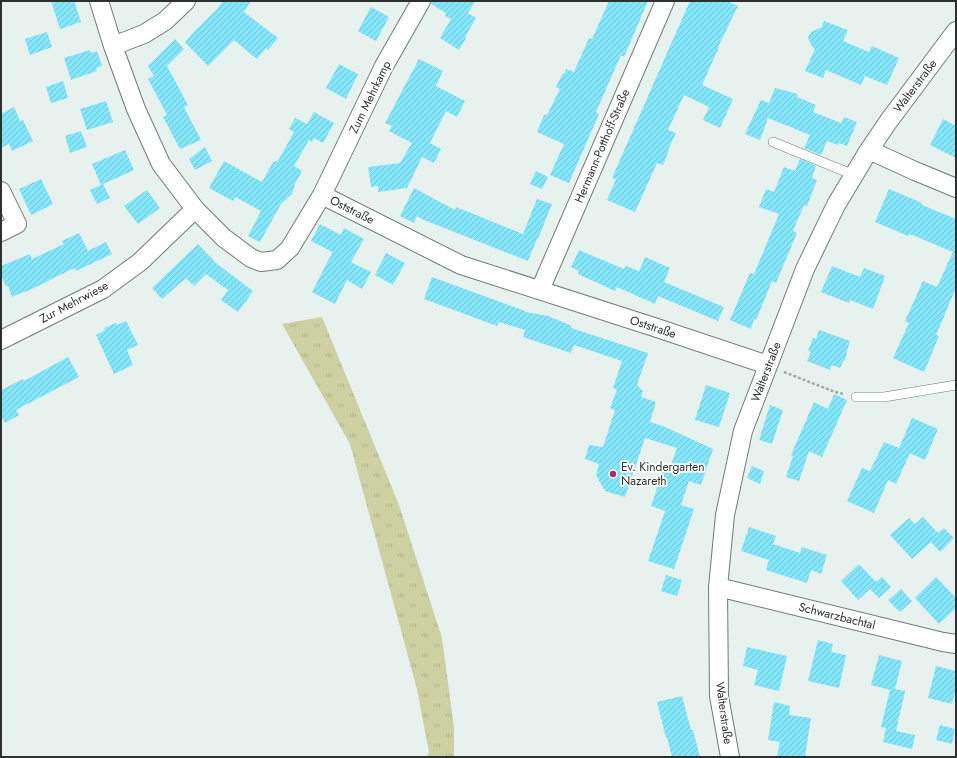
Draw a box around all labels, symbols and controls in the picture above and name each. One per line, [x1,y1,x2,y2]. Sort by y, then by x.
street label: Walterstraße [889,55,941,117]
street label: Zum Mehrkamp [345,57,395,136]
street label: Hermann-Potthoff-Straße [570,86,634,206]
street label: Oststraße [327,191,377,229]
street label: Zur Mehrwiese [37,276,111,328]
street label: Oststraße [628,311,678,343]
street label: Walterstraße [746,339,786,405]
place label: Ev. Kindergarten Nazareth [621,458,705,490]
marker: Ev. Kindergarten Nazareth [608,469,618,479]
street label: Schwarzbachtal [797,598,877,634]
street label: Walterstraße [711,681,737,745]

